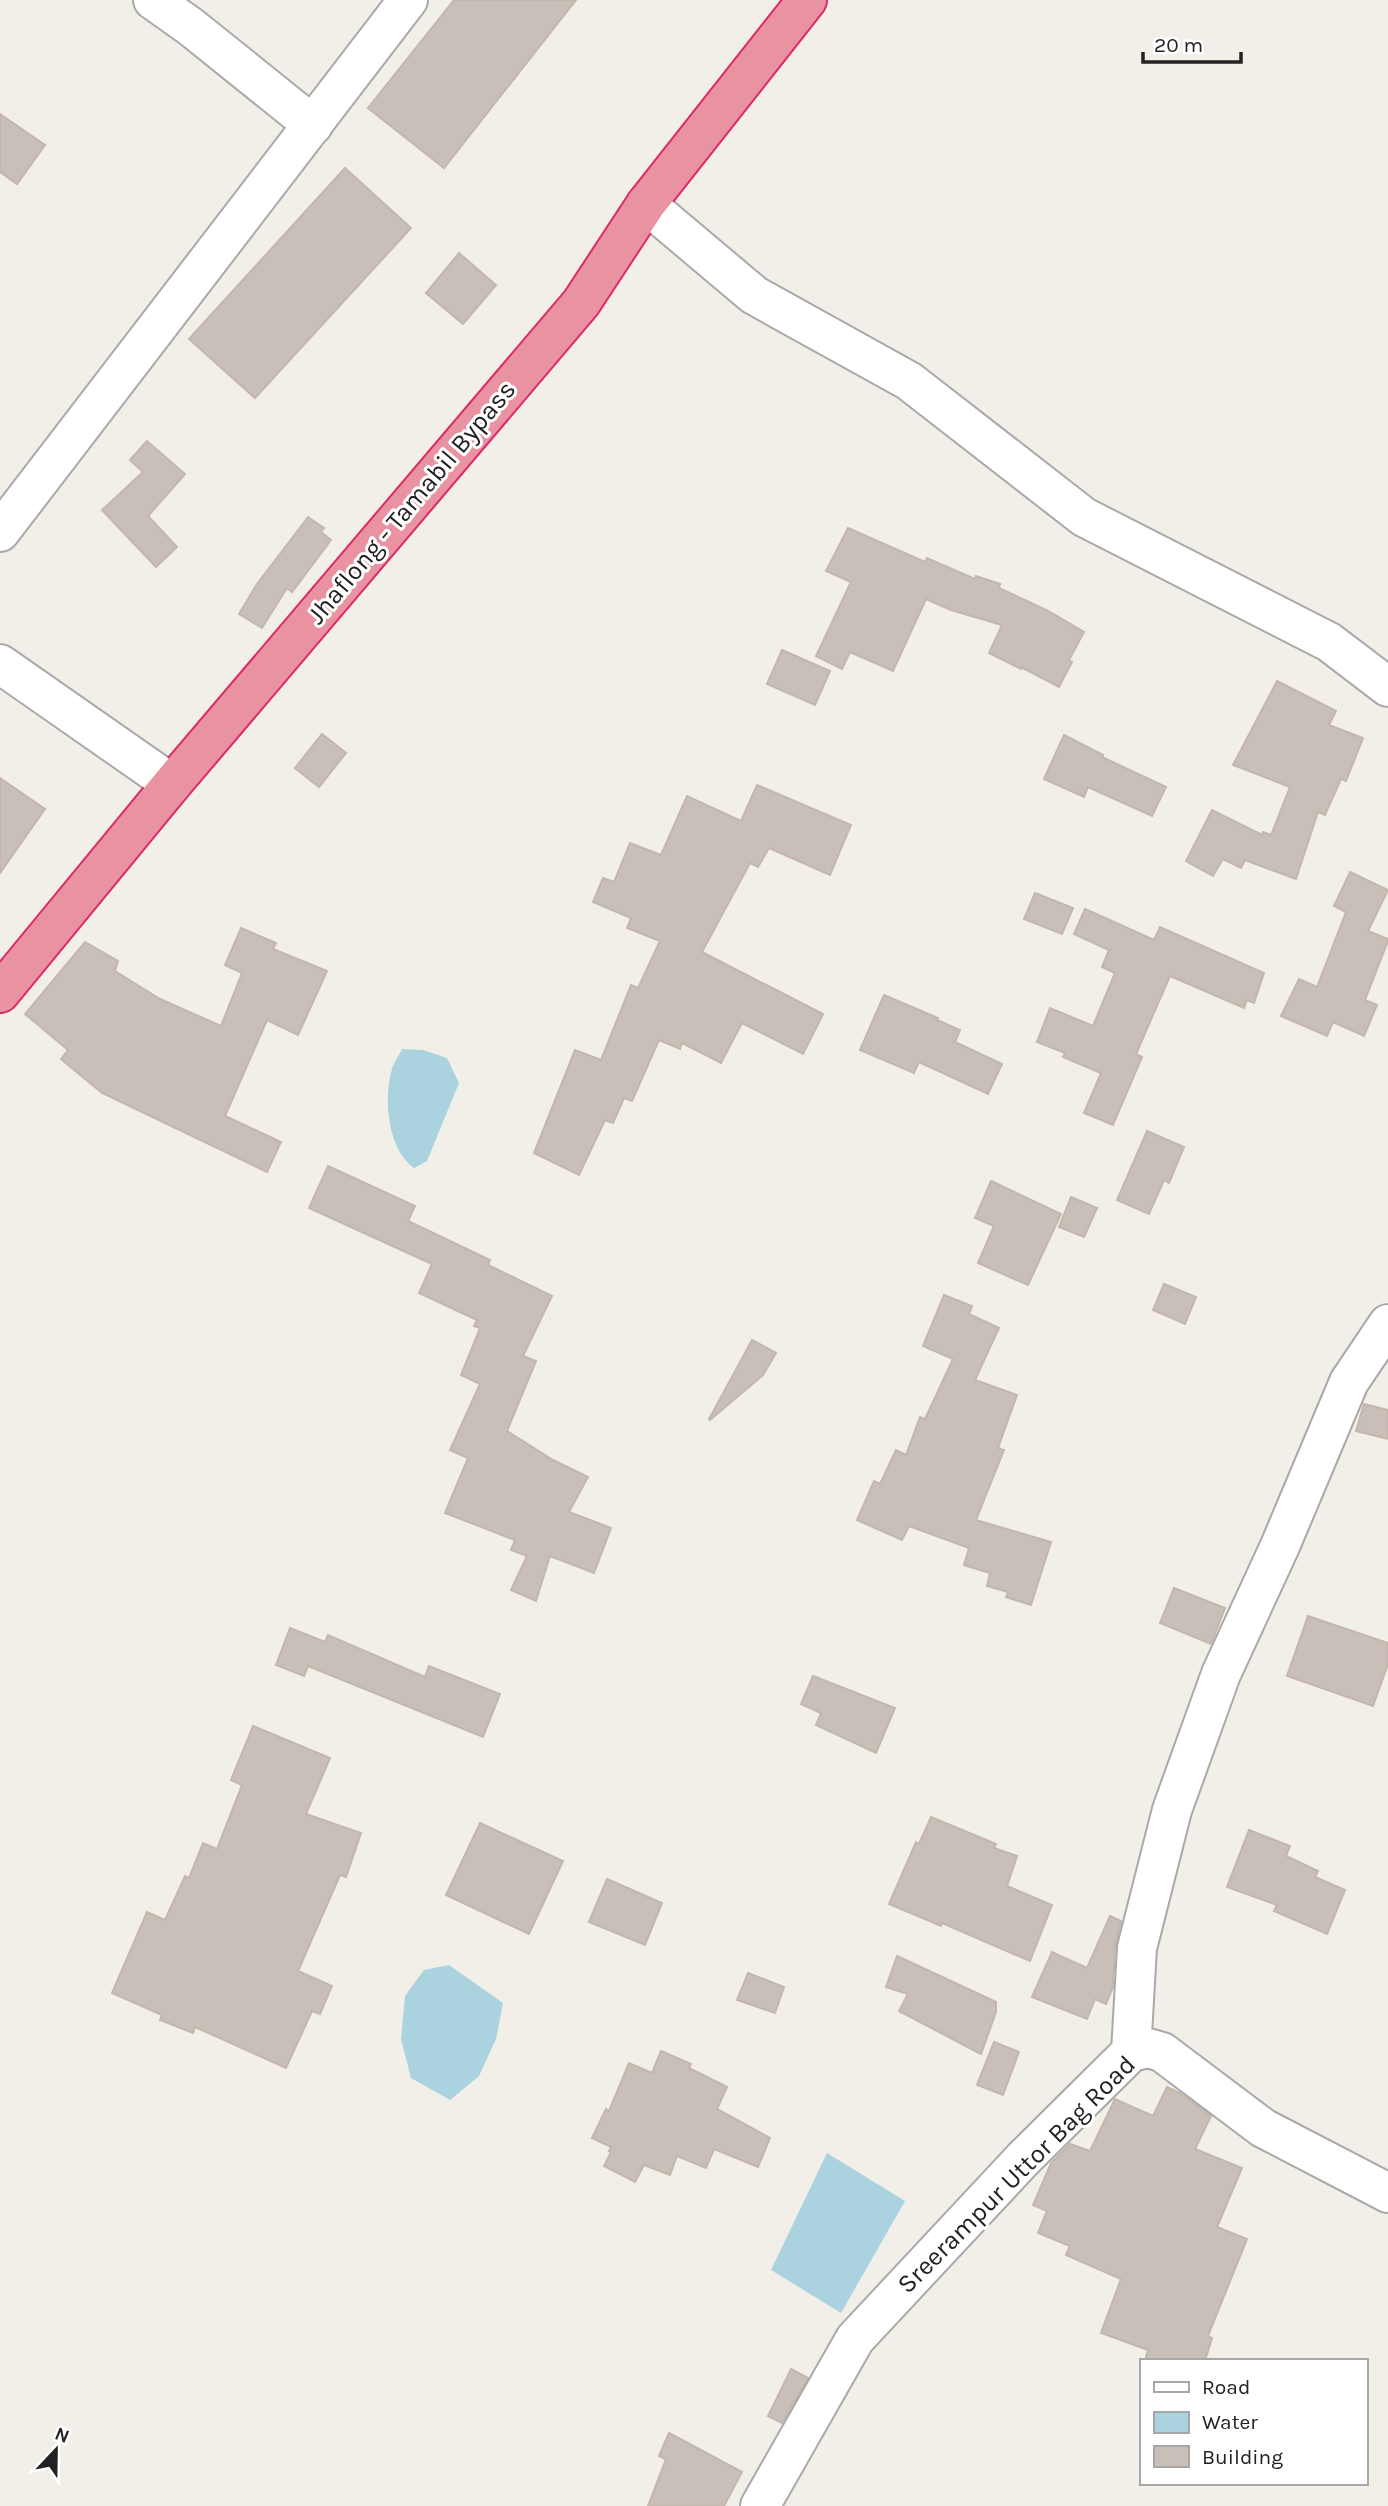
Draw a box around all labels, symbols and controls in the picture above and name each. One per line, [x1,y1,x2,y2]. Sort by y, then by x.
scale bar [1143,21,1241,65]
text: 20 m [1154,33,1203,57]
street label: Jhaflong - Tamabil Bypass [300,374,522,630]
street label: Sreerampur Uttor Bag Road [891,2049,1142,2300]
legend [1140,2359,1367,2485]
text: Road [1202,2375,1250,2399]
text: Water [1202,2410,1258,2434]
north arrow [21,2415,91,2485]
text: N [52,2422,72,2448]
text: Building [1202,2445,1283,2469]

